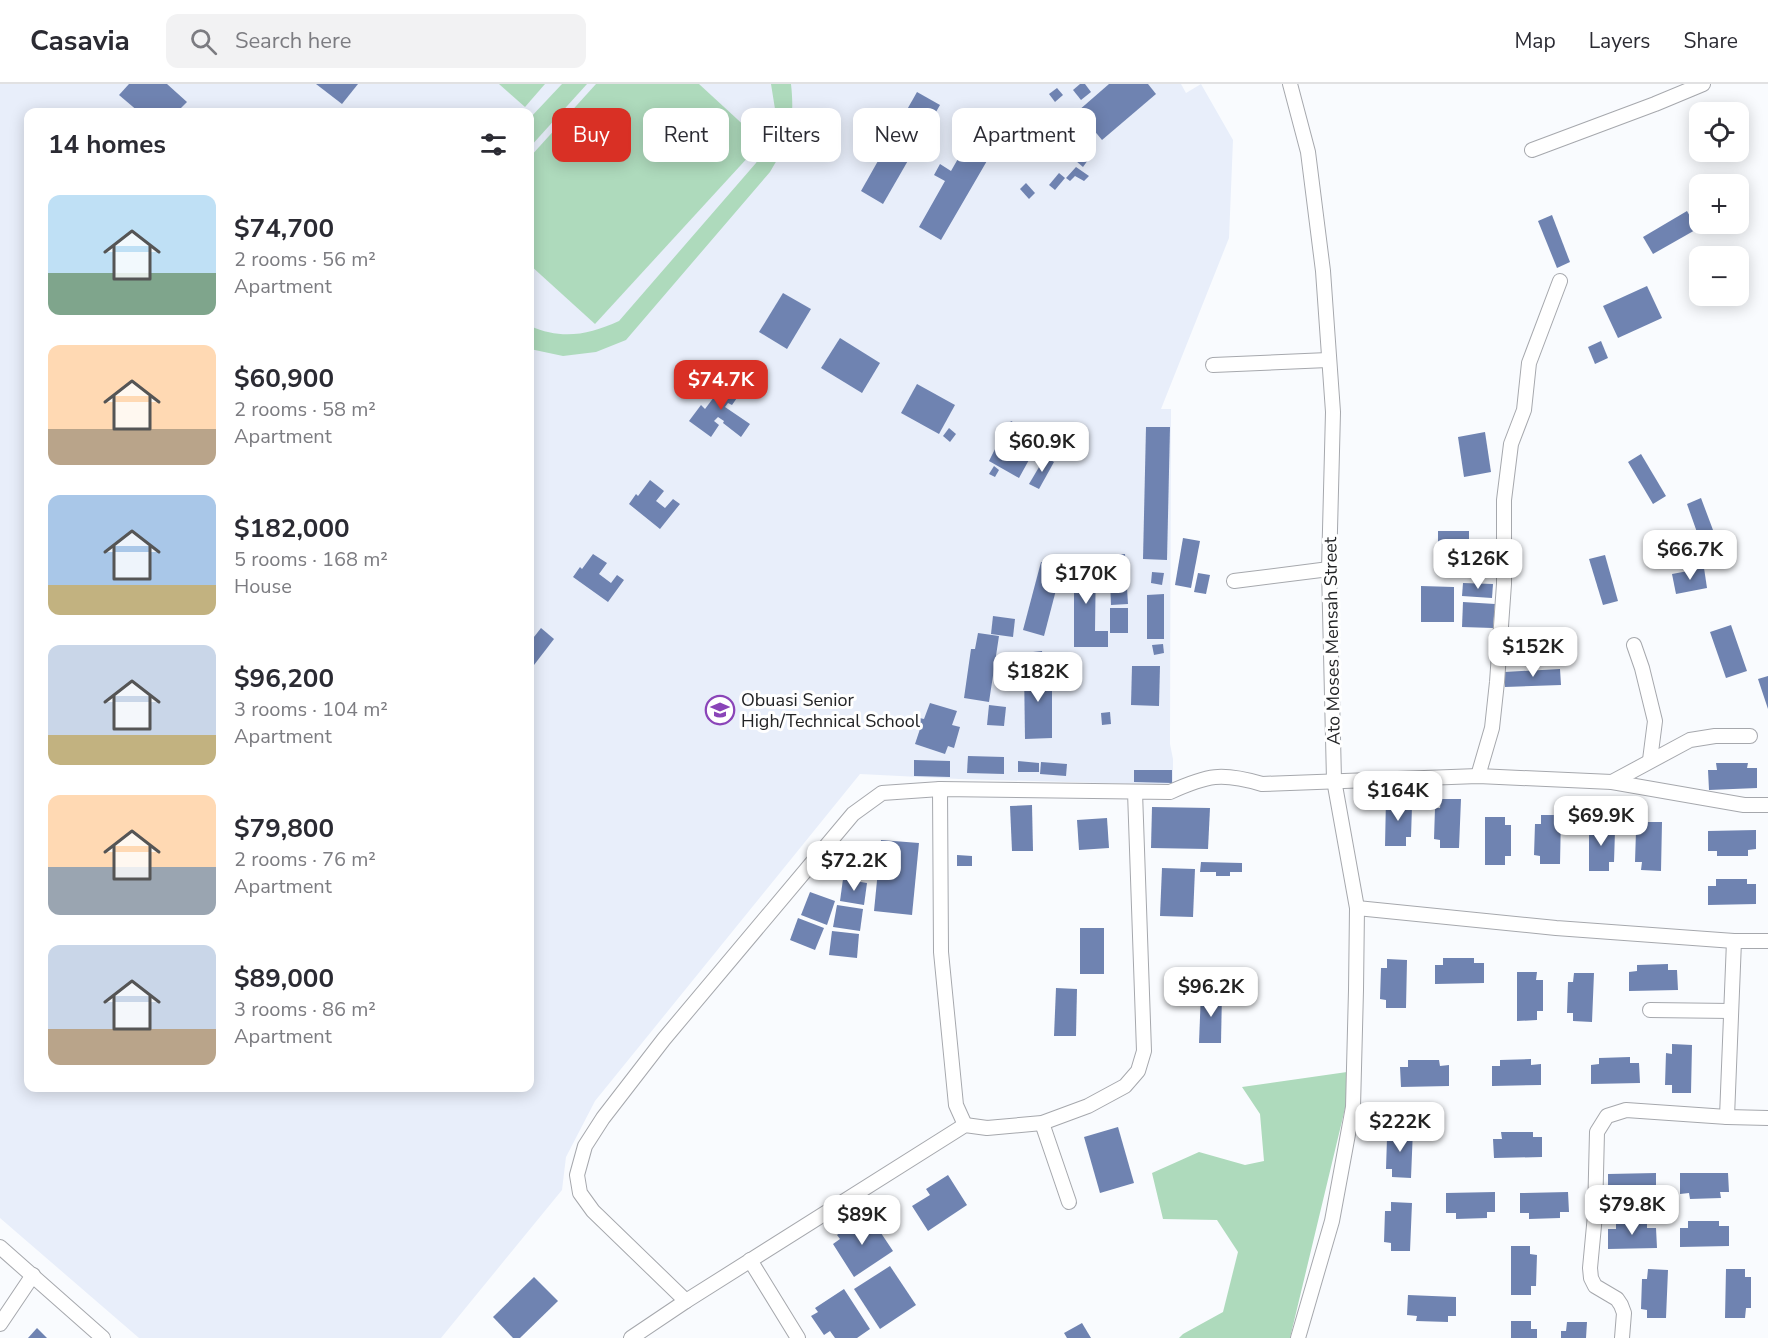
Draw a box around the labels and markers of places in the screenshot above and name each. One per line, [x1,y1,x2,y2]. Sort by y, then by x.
pin: $74.7K [672,360,770,411]
pin: $60.9K [993,422,1091,473]
pin: $66.7K [1641,530,1739,581]
pin: $126K [1436,539,1520,590]
pin: $170K [1044,554,1128,605]
pin: $152K [1491,627,1575,678]
pin: $182K [996,652,1080,703]
place label: Obuasi Senior High/Technical School [741,688,921,733]
school or university icon: Obuasi Senior High/Technical School [704,694,736,726]
pin: $164K [1356,771,1440,822]
pin: $69.9K [1552,796,1650,847]
pin: $72.2K [805,841,903,892]
pin: $96.2K [1162,967,1260,1018]
pin: $222K [1358,1102,1442,1153]
pin: $79.8K [1583,1185,1681,1236]
pin: $89K [826,1195,898,1246]

